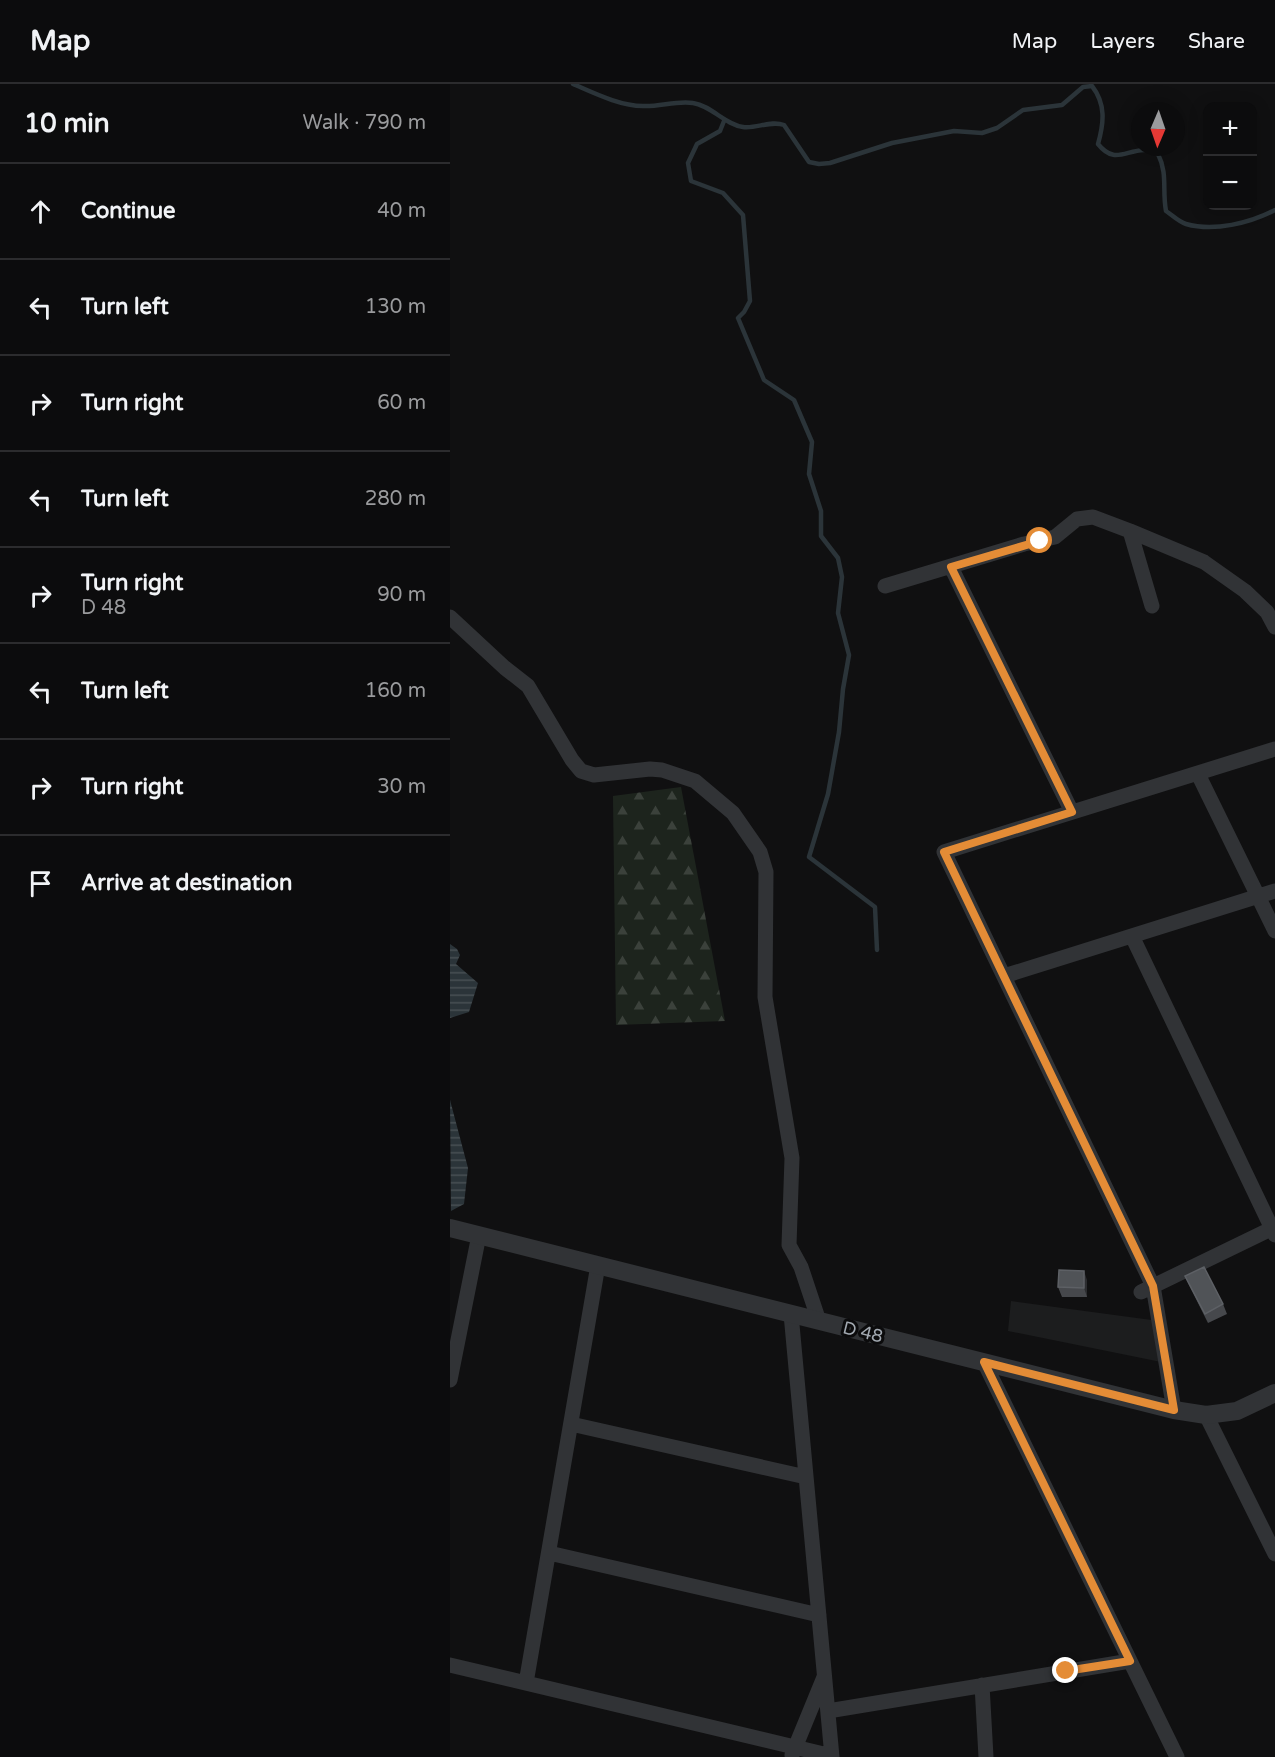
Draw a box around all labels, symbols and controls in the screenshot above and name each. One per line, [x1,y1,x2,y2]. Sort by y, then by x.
text: Map [30,24,90,58]
text: Map [1012,29,1057,54]
text: Layers [1090,29,1155,54]
text: Share [1188,29,1245,54]
north arrow [1131,102,1185,156]
map controls [1203,102,1257,210]
button: + [1203,102,1257,156]
text: 10 min [24,108,110,139]
text: Walk · 790 m [303,111,426,135]
button: − [1203,156,1257,210]
icon: ahead [24,195,57,228]
text: Continue [81,198,176,224]
text: 40 m [377,199,426,223]
icon: left [24,291,57,324]
text: Turn left [81,294,169,320]
text: 130 m [365,295,426,319]
icon: right [24,387,57,420]
text: Turn right [81,390,183,416]
text: 60 m [377,391,426,415]
icon: left [24,483,57,516]
text: Turn left [81,486,169,512]
text: 280 m [365,487,426,511]
route start [1026,527,1052,553]
text: Turn right [81,570,183,596]
icon: right [24,579,57,612]
text: 90 m [377,583,426,607]
text: D 48 [81,596,126,620]
icon: left [24,675,57,708]
text: Turn left [81,678,169,704]
text: 160 m [365,679,426,703]
icon: right [24,771,57,804]
text: Turn right [81,774,183,800]
text: 30 m [377,775,426,799]
icon: arrive [24,867,57,900]
text: Arrive at destination [81,870,292,896]
street label: D 48 [841,1316,885,1348]
route end [1052,1657,1078,1683]

